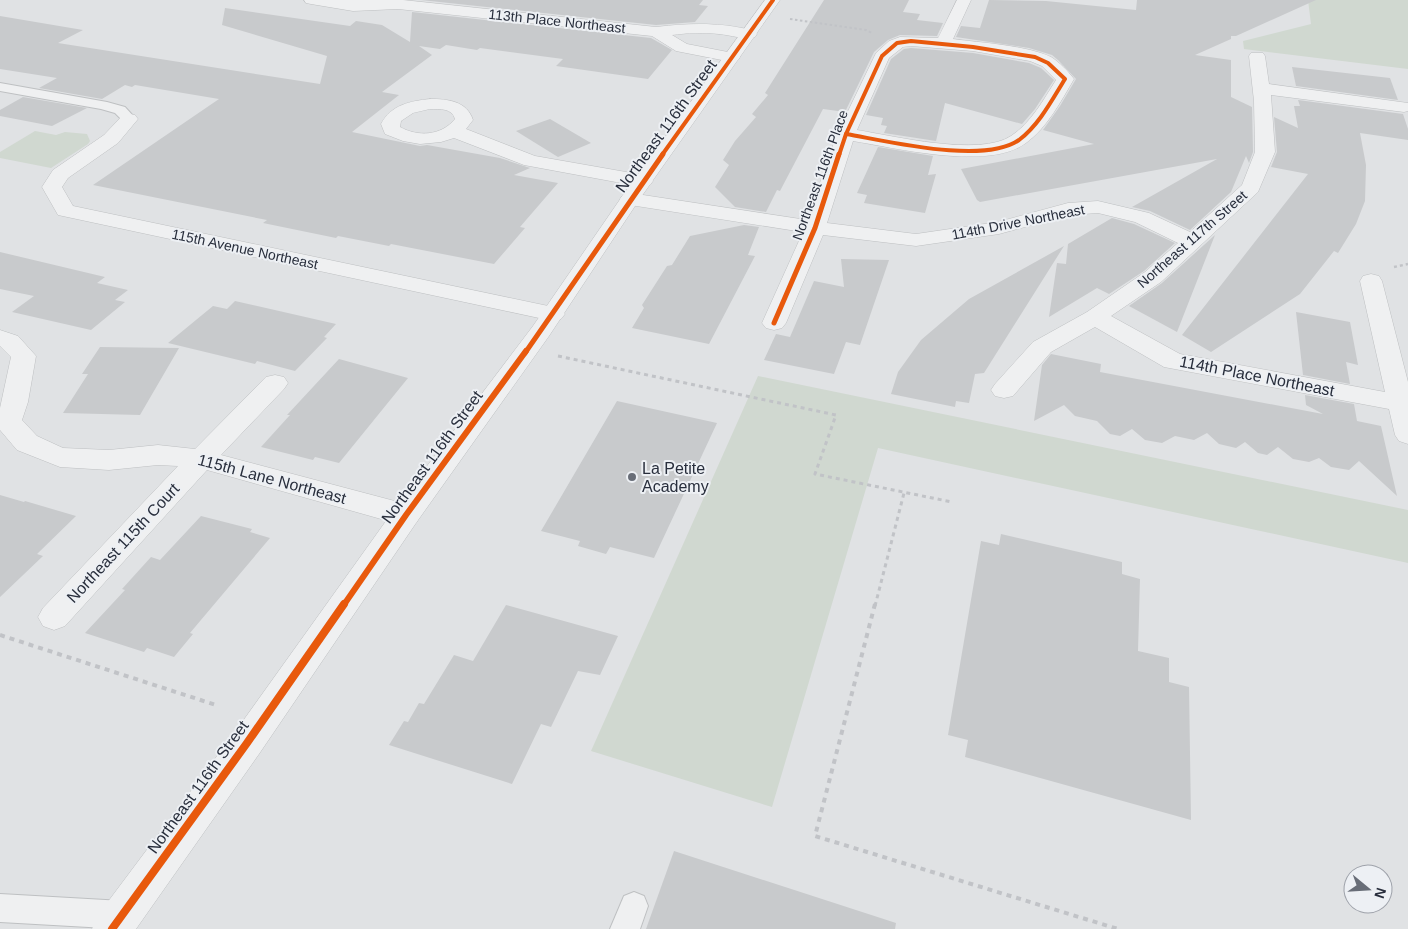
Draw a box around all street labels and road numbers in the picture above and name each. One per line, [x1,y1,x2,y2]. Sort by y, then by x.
street label: 113th Place Northeast [488,6,626,36]
street label: Northeast 116th Street [612,56,720,196]
street label: Northeast 116th Place [789,107,851,242]
street label: Northeast 117th Street [1134,187,1250,291]
street label: 114th Drive Northeast [950,201,1086,243]
street label: 115th Avenue Northeast [170,226,320,272]
street label: 114th Place Northeast [1178,353,1336,399]
street label: Northeast 116th Street [378,387,486,527]
street label: 115th Lane Northeast [196,451,348,507]
street label: Northeast 115th Court [64,480,183,606]
street label: Northeast 116th Street [144,717,252,857]

